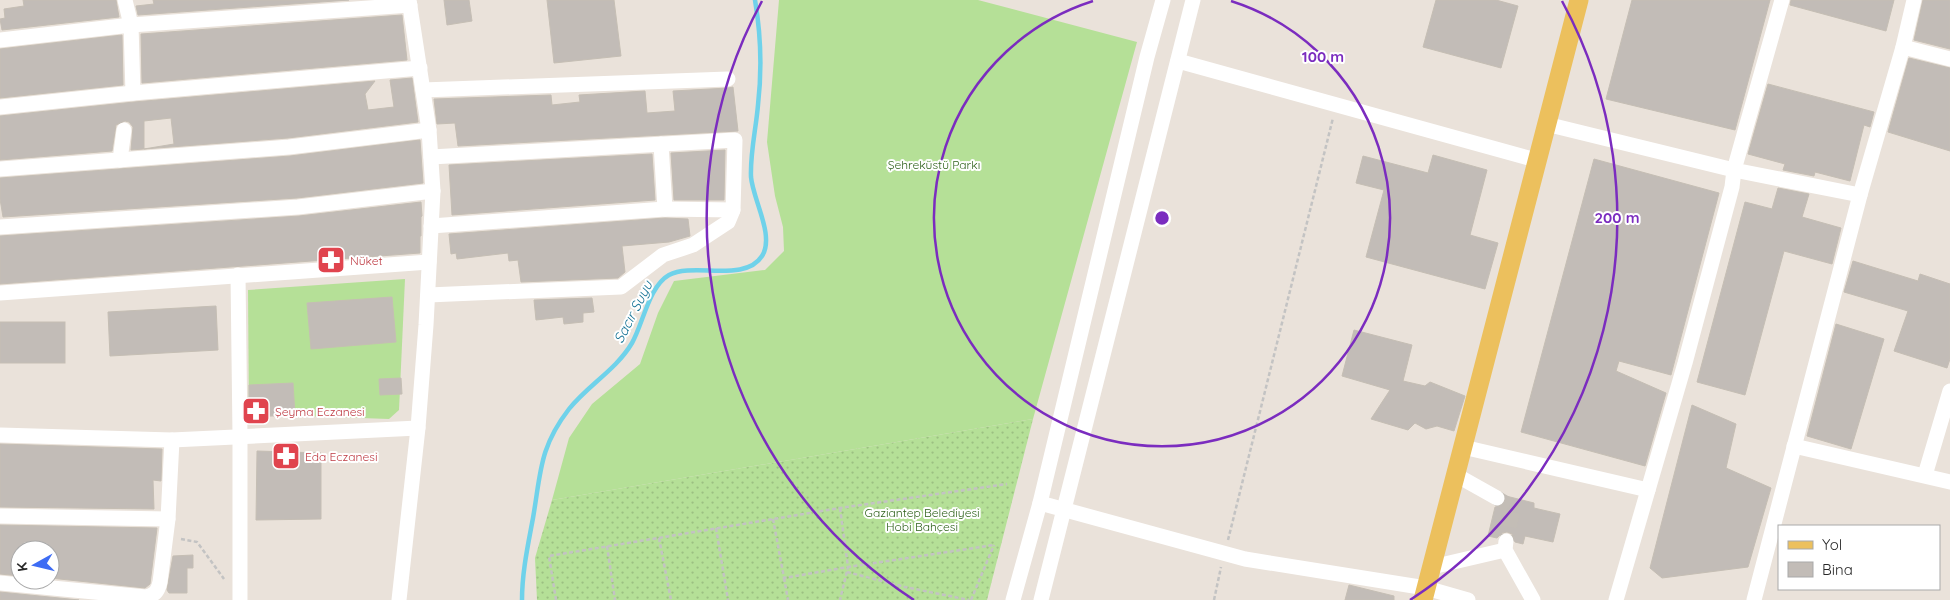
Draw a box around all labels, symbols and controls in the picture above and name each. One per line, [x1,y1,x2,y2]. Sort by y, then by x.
text: 100 m [1302,47,1344,66]
park label: Şehreküstü Parkı [888,157,980,172]
text: 200 m [1595,208,1640,227]
centre of rings [1153,209,1171,227]
pharmacy icon: Nüket [316,245,346,275]
place label: Nüket [350,253,383,268]
water label: Sacır Suyu [610,277,657,346]
pharmacy icon: Şeyma Eczanesi [241,396,271,426]
place label: Şeyma Eczanesi [275,404,365,419]
pharmacy icon: Eda Eczanesi [271,441,301,471]
place label: Eda Eczanesi [305,449,377,464]
park label: Gaziantep Belediyesi Hobi Bahçesi [864,505,980,534]
legend [1778,525,1940,590]
text: Yol [1822,535,1842,554]
north arrow [10,540,60,590]
text: Bina [1822,560,1853,579]
text: K [13,561,32,573]

